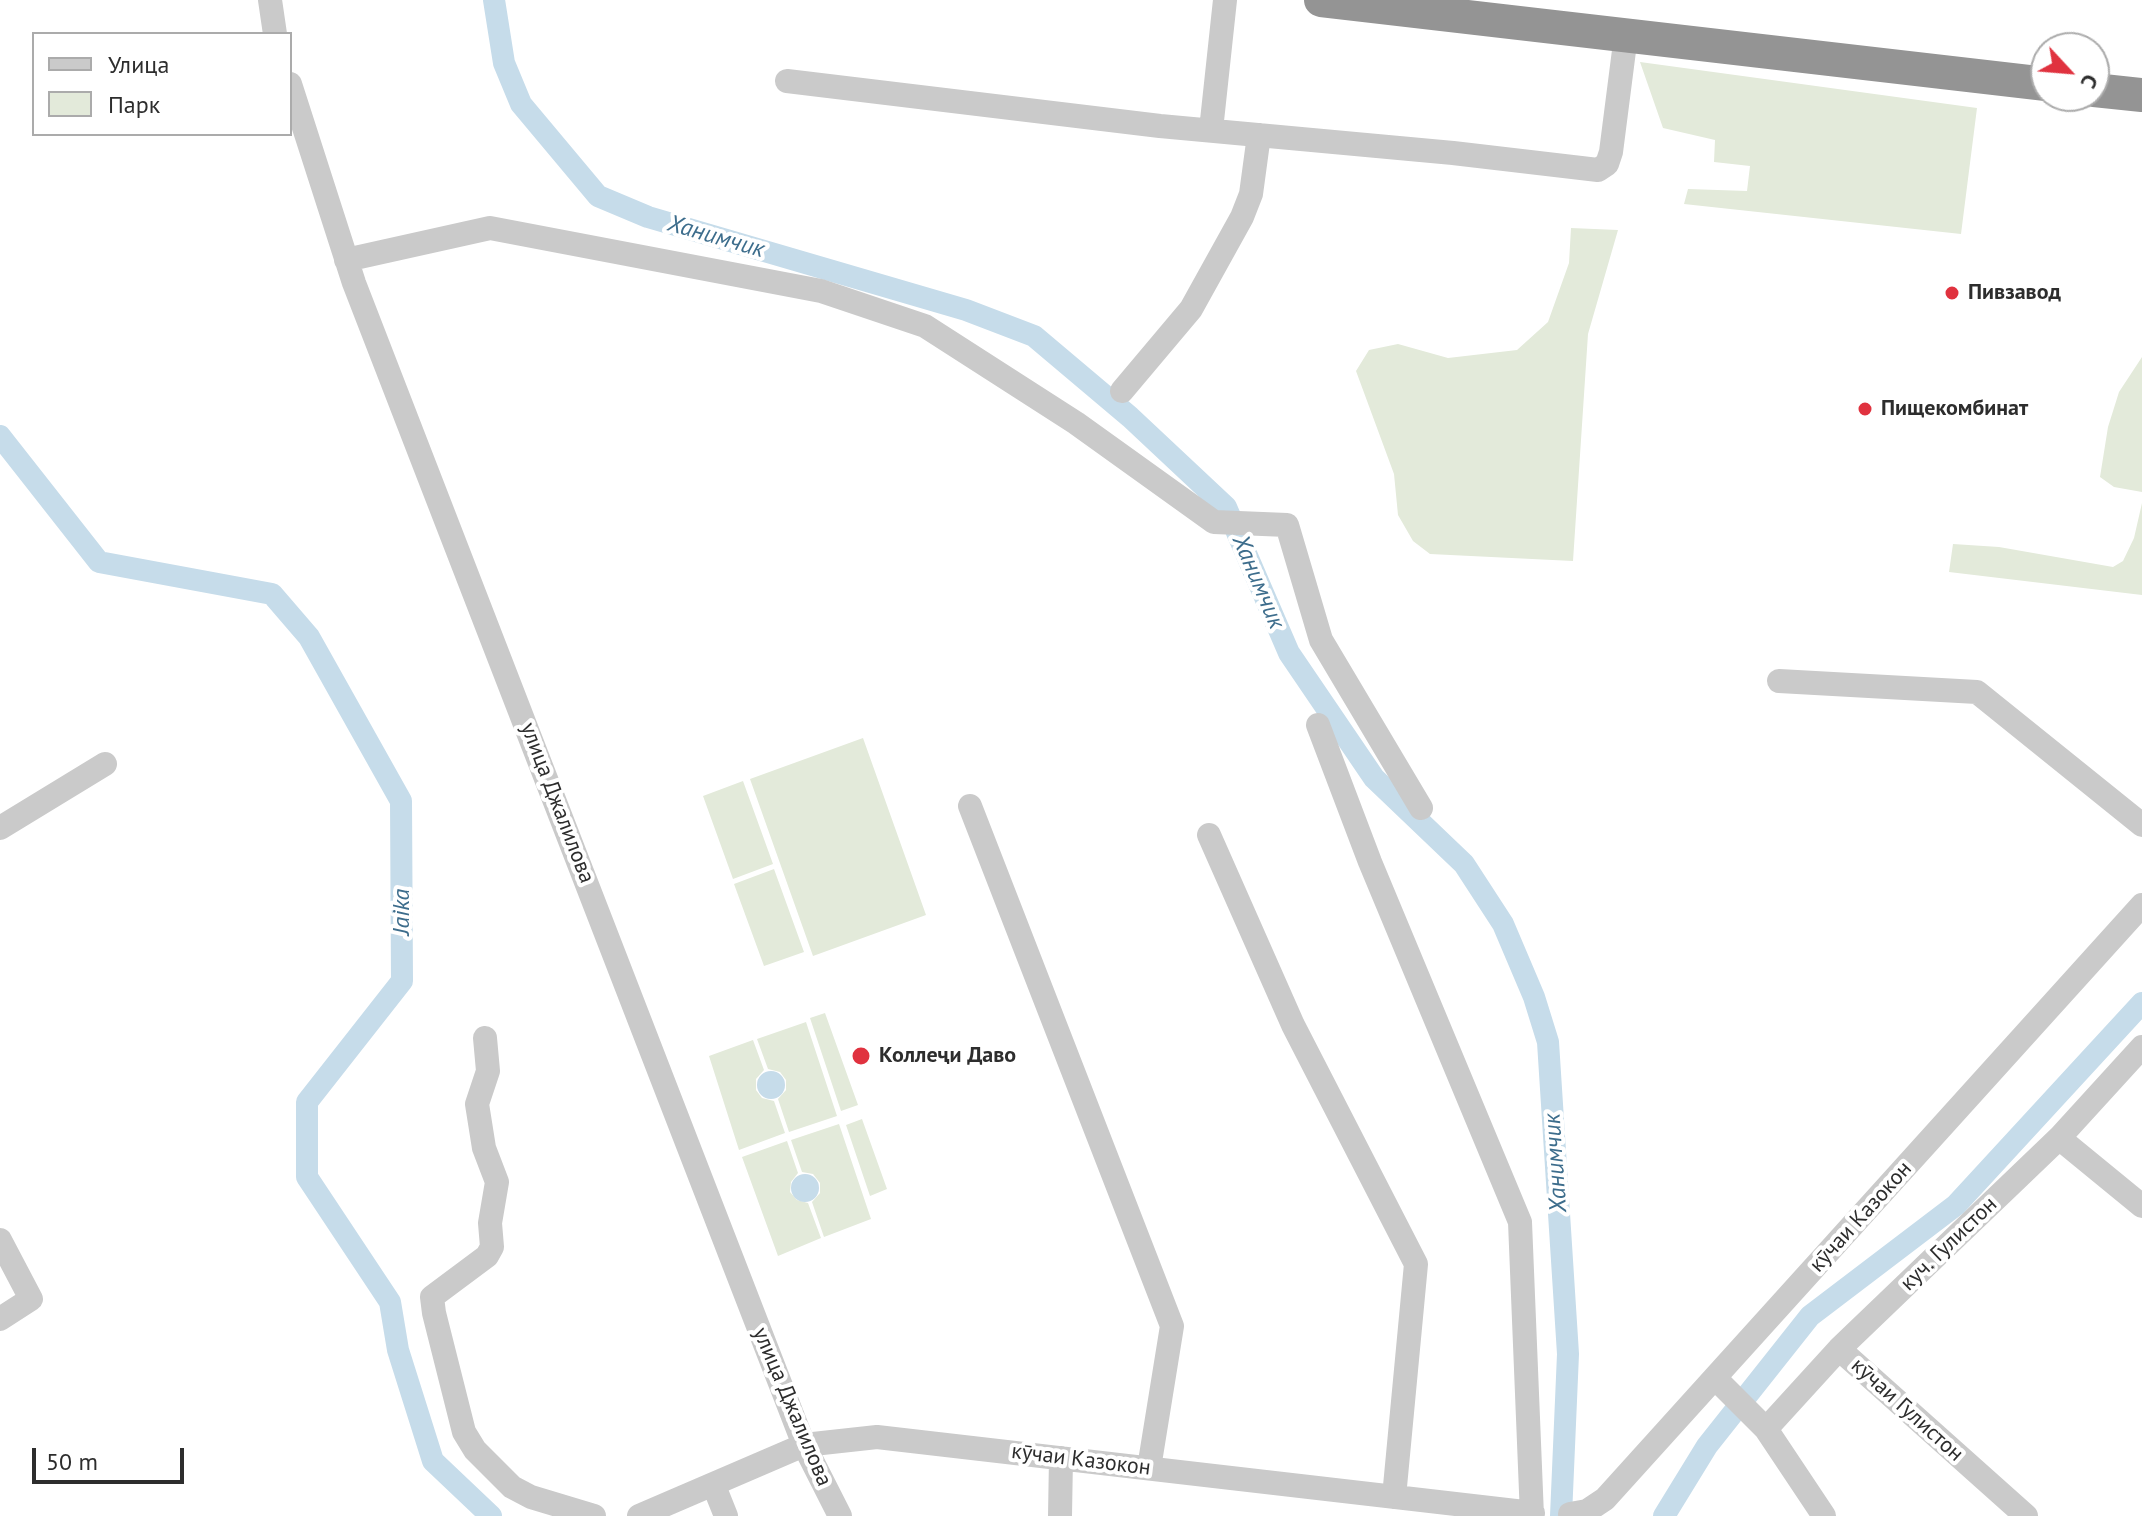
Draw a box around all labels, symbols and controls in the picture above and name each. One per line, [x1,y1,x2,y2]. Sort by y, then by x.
legend [32,32,292,136]
north arrow [2030,32,2110,112]
text: Улица [108,49,169,80]
text: С [2074,70,2105,93]
text: Парк [108,89,160,120]
water label: Ханимчик [664,209,768,265]
place label: Пивзавод [1968,280,2061,306]
marker: Пивзавод [1943,284,1961,302]
place label: Пищекомбинат [1881,396,2028,422]
marker: Пищекомбинат [1856,400,1874,418]
water label: Ханимчик [1225,531,1291,633]
street label: улица Джалилова [514,719,600,887]
water label: Jaika [388,889,416,935]
place label: Коллеҷи Даво [879,1043,1016,1069]
marker: Коллеҷи Даво [850,1045,872,1067]
water label: Ханимчик [1538,1112,1574,1214]
street label: кӯчаи Казокон [1804,1156,1918,1278]
street label: куч. Гулистон [1895,1191,2003,1297]
street label: улица Джалилова [747,1324,837,1490]
street label: кӯчаи Гулистон [1845,1353,1969,1467]
scale bar [36,1432,188,1482]
street label: кӯчаи Казокон [1010,1438,1152,1482]
text: 50 m [46,1446,98,1477]

